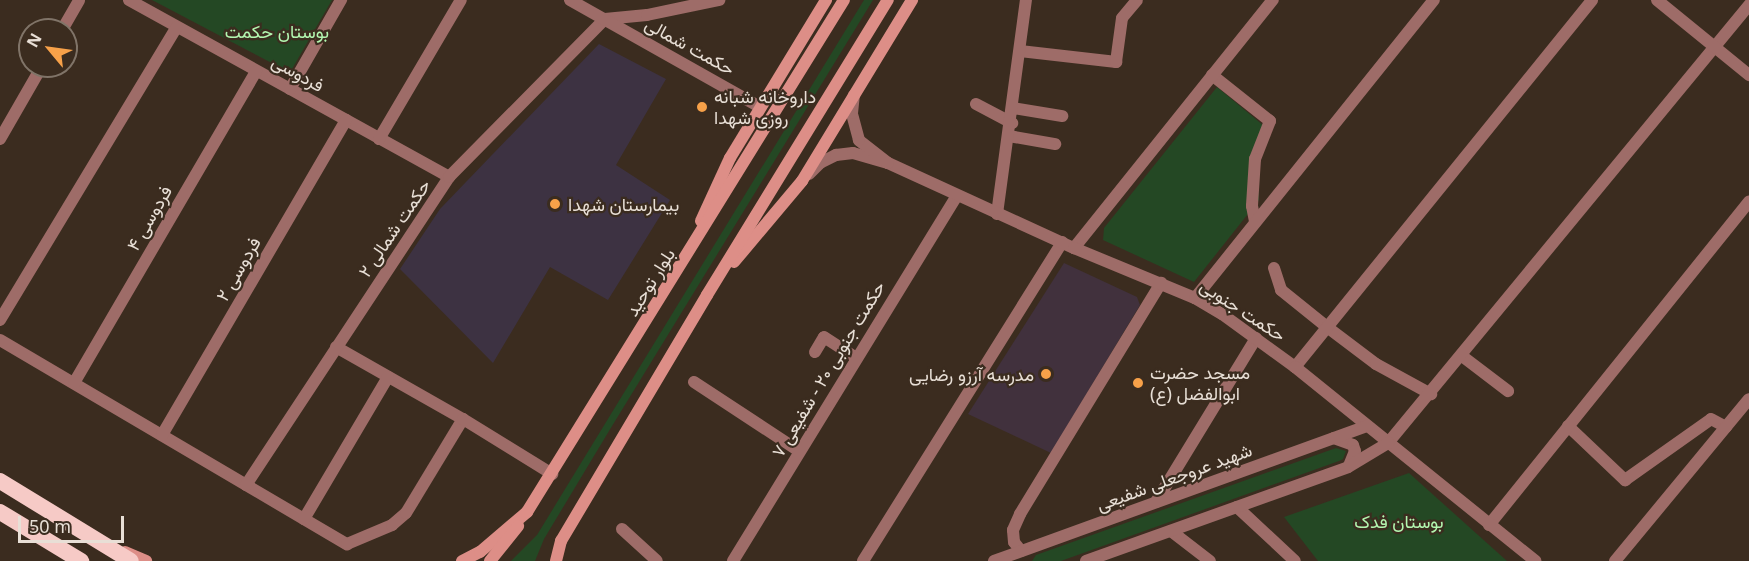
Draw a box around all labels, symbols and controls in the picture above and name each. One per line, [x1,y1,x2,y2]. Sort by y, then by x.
street label: حکمت شمالی [641,13,739,79]
north arrow [18,18,78,78]
park label: بوستان حکمت [225,20,329,42]
text: N [21,29,47,51]
street label: فردوسی [268,50,328,96]
place label: داروخانه شبانه روزی شهدا [714,86,816,128]
marker: داروخانه شبانه روزی شهدا [695,100,709,114]
street label: حکمت شمالی ۲ [353,175,435,281]
street label: فردوسی ۴ [122,182,176,254]
place label: بیمارستان شهدا [568,193,679,215]
marker: بیمارستان شهدا [546,195,564,213]
street label: فردوسی ۲ [211,233,265,305]
street label: بلوار توحید [621,244,679,320]
street label: حکمت جنوبی [1196,274,1290,346]
street label: حکمت جنوبی ۲۰ - شفیعی ۷ [767,277,889,461]
place label: مسجد حضرت ابوالفضل (ع) [1150,362,1250,404]
place label: مدرسه آرزو رضایی [909,363,1034,385]
marker: مدرسه آرزو رضایی [1039,367,1053,381]
marker: مسجد حضرت ابوالفضل (ع) [1131,376,1145,390]
street label: شهید عروجعلی شفیعی [1093,439,1255,515]
scale bar [21,504,128,542]
park label: بوستان فدک [1354,510,1444,532]
text: 50 m [29,514,71,538]

